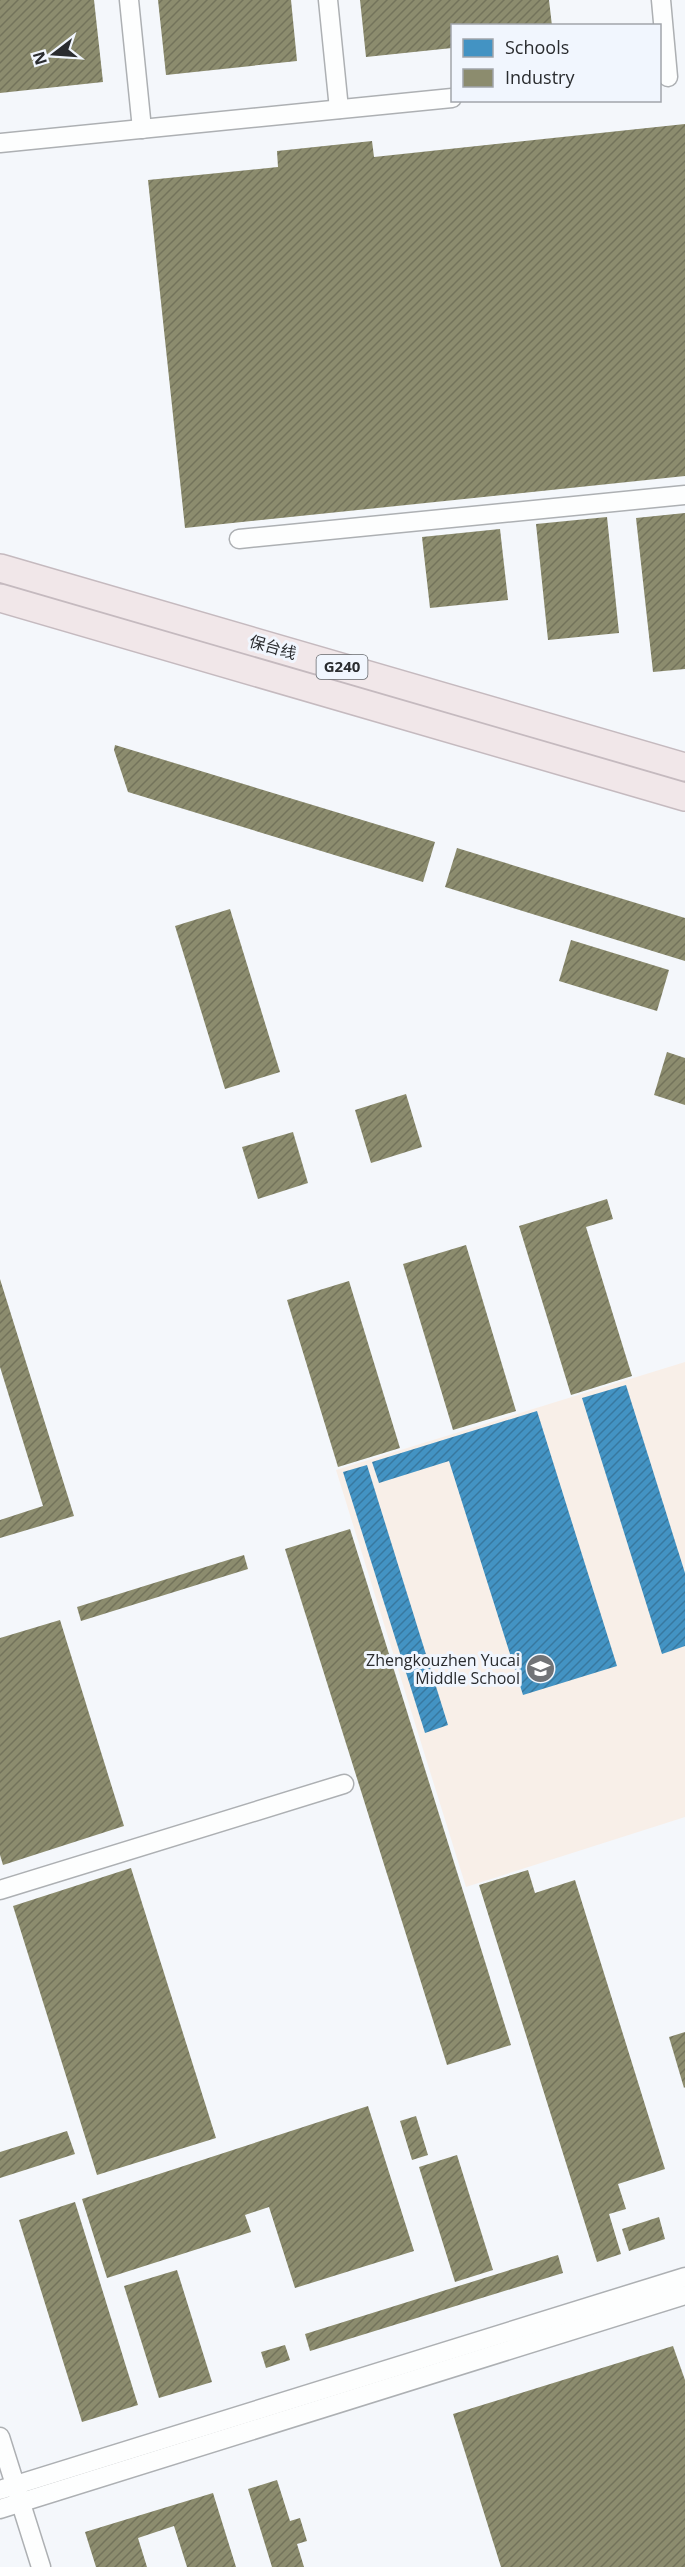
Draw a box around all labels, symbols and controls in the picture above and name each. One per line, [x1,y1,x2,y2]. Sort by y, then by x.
north arrow [24,24,84,84]
legend [451,24,661,102]
text: Schools [505,35,569,59]
text: N [27,49,52,68]
text: Industry [505,65,575,89]
street label: 保台线 [247,630,299,664]
road number: G240 [316,655,368,679]
place label: Zhengkouzhen Yucai Middle School [366,1649,520,1689]
school or university icon: Zhengkouzhen Yucai Middle School [525,1653,557,1685]

